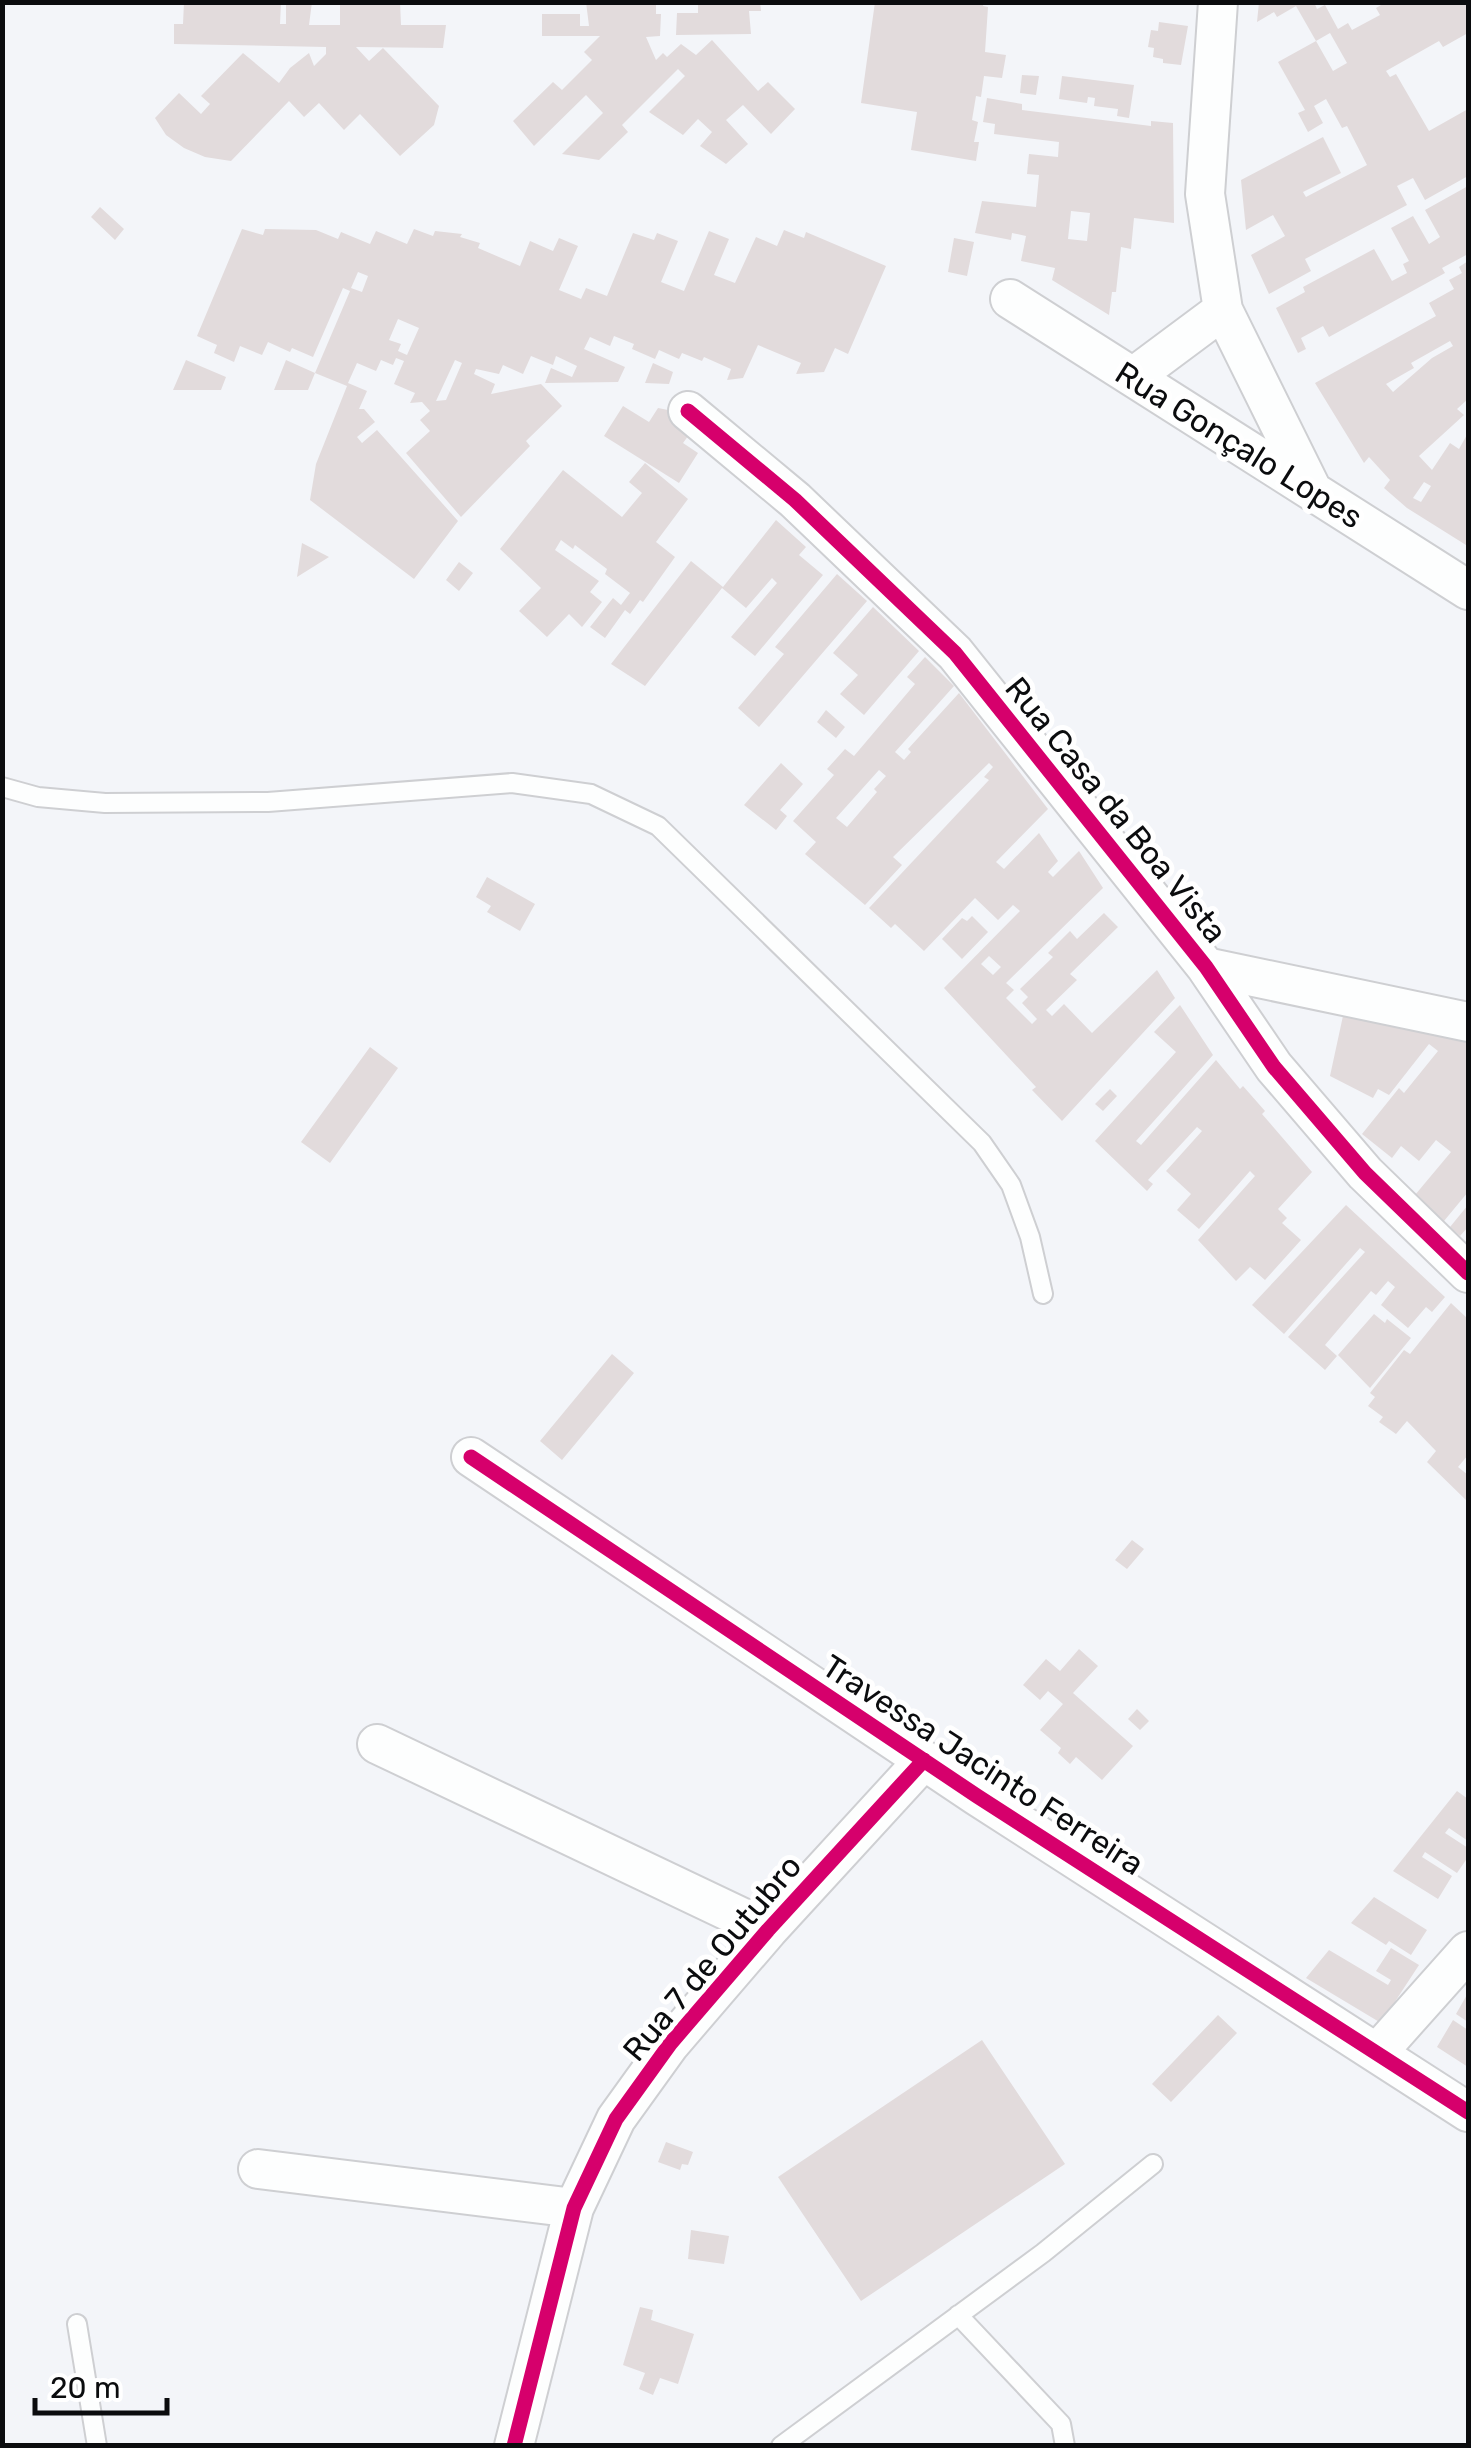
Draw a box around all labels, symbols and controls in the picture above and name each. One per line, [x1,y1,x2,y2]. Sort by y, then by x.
street label: Rua Gonçalo Lopes [1109,354,1369,536]
street label: Rua Casa da Boa Vista [997,670,1235,950]
street label: Travessa Jacinto Ferreira [815,1647,1151,1883]
street label: Rua 7 de Outubro [615,1847,809,2069]
scale bar [35,2353,168,2415]
text: 20 m [50,2370,121,2406]

